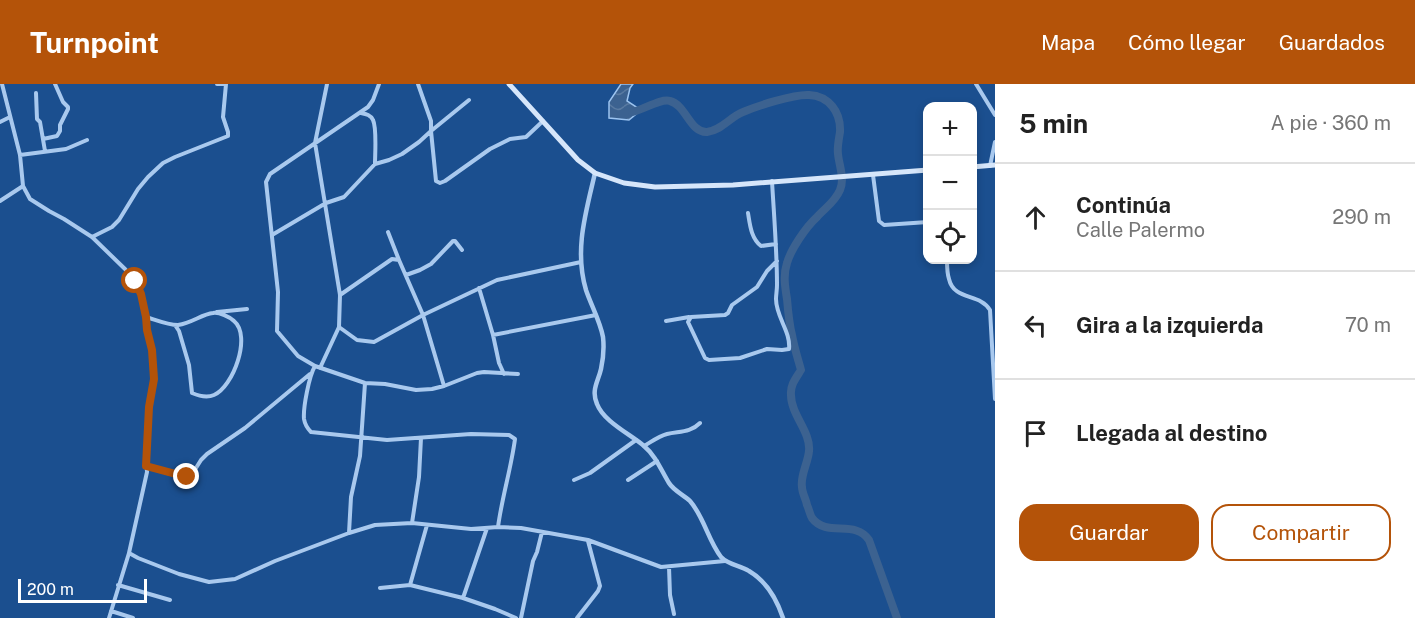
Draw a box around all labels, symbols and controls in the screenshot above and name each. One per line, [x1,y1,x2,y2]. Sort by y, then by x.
text: Turnpoint [30,26,159,59]
text: Mapa [1041,30,1095,55]
text: Cómo llegar [1128,30,1246,55]
text: Guardados [1279,30,1385,55]
map controls [923,102,977,264]
button: + [923,102,977,156]
text: 5 min [1019,108,1088,139]
text: A pie · 360 m [1271,111,1391,135]
button: − [923,156,977,210]
text: Continúa [1076,192,1171,218]
icon: ahead [1019,201,1052,234]
text: 290 m [1332,205,1391,229]
button: locate [923,210,977,264]
text: Calle Palermo [1076,218,1205,242]
route start [121,267,147,293]
icon: left [1019,309,1052,342]
text: Gira a la izquierda [1076,312,1263,338]
text: 70 m [1345,313,1391,337]
icon: arrive [1019,417,1052,450]
text: Llegada al destino [1076,420,1267,446]
route end [173,463,199,489]
button: Guardar [1019,504,1199,561]
button: Compartir [1211,504,1391,561]
scale bar [18,576,147,604]
text: 200 m [27,580,74,599]

